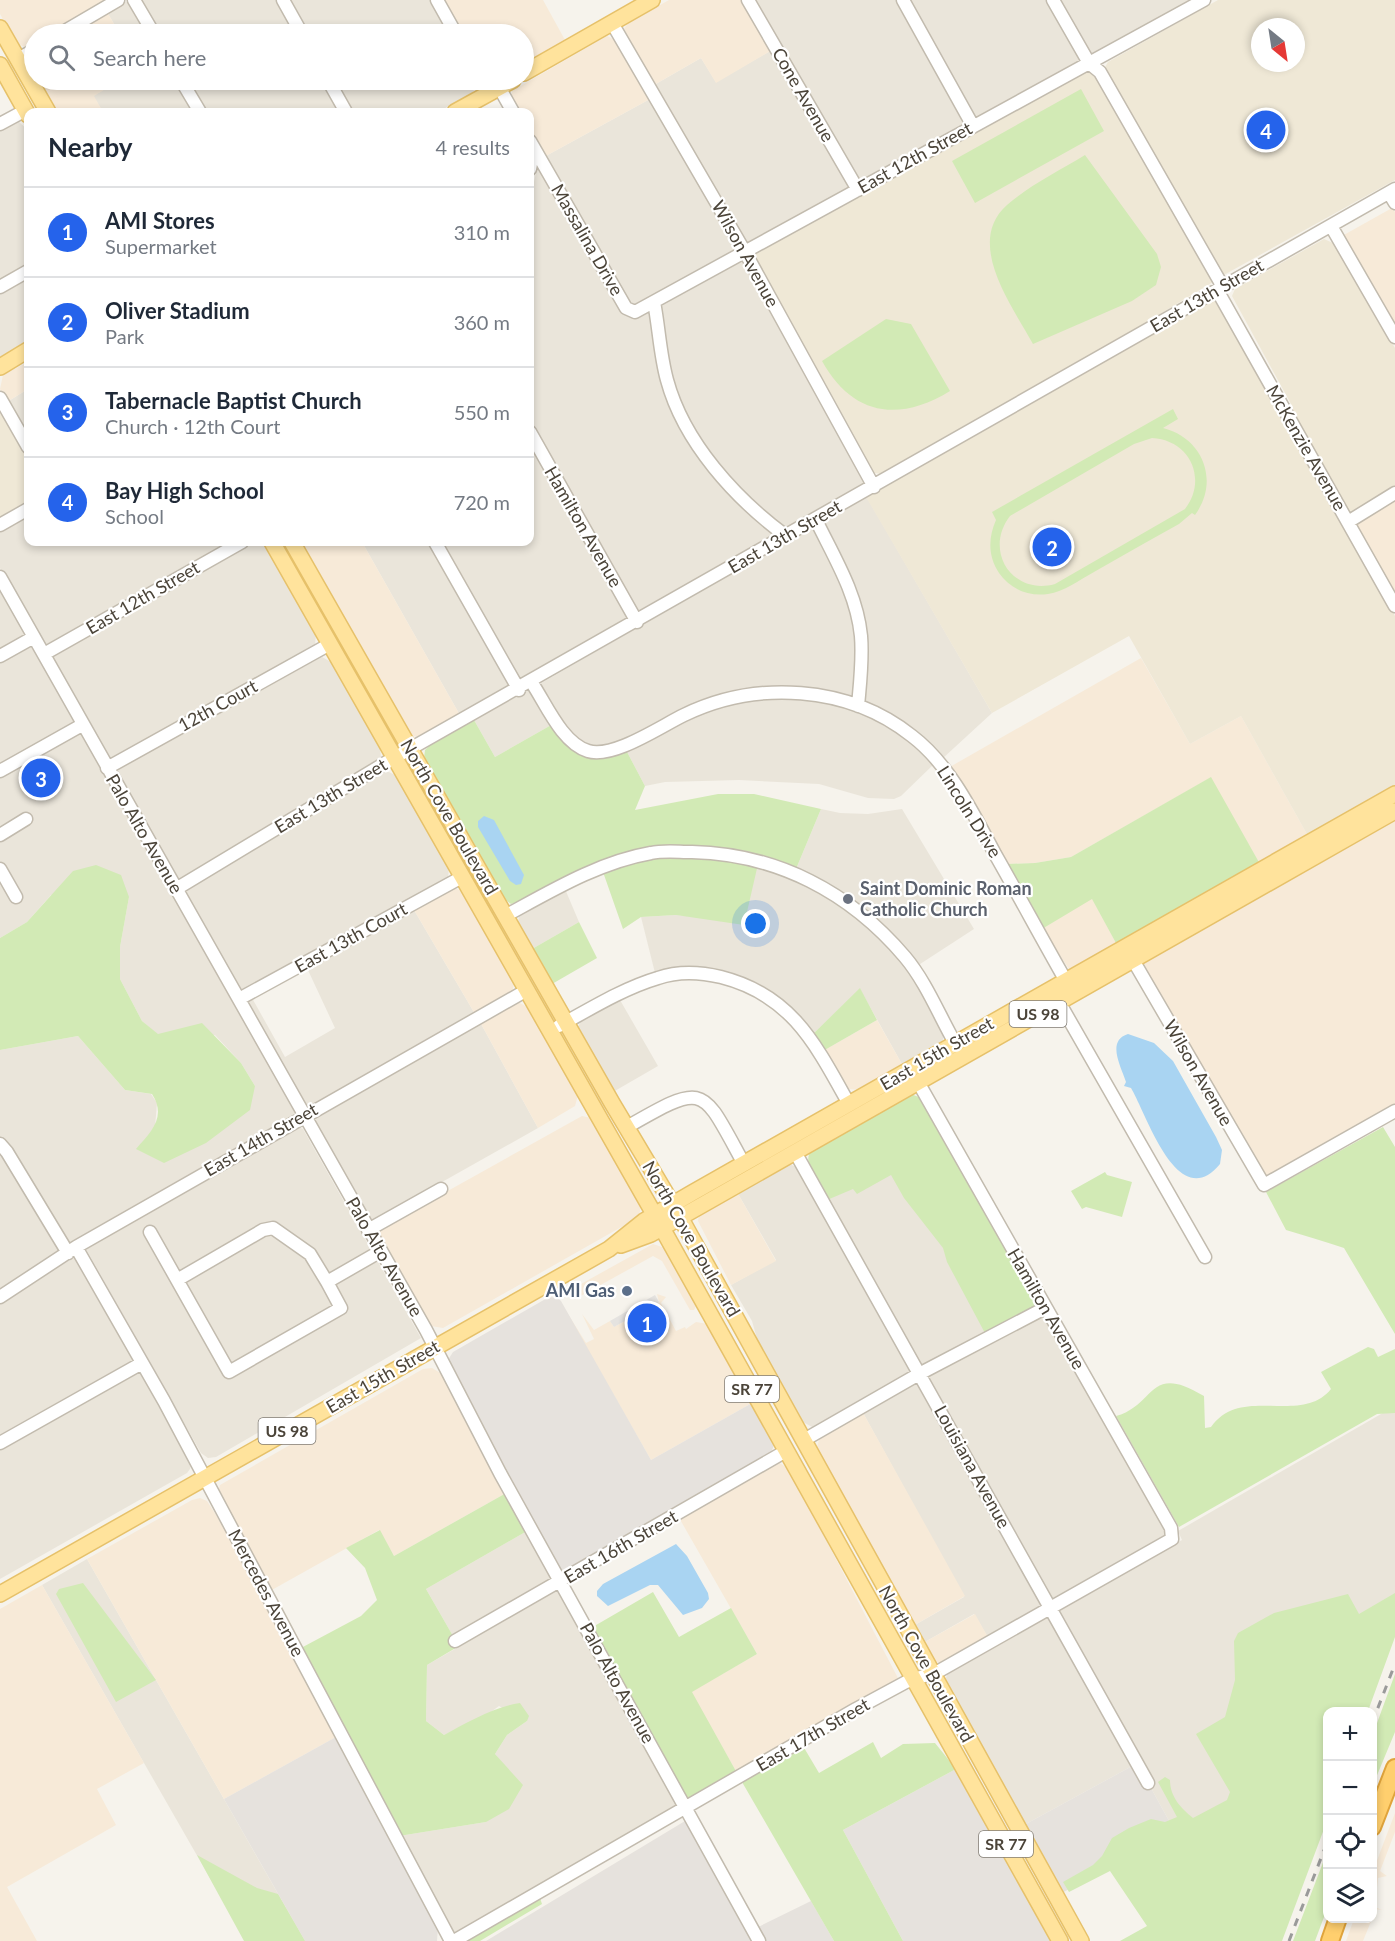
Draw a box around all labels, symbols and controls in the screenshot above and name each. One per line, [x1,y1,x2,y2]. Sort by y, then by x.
north arrow [1251,18,1305,72]
search box [24,24,534,90]
icon: search [45,41,78,74]
street label: Cone Avenue [768,43,840,146]
text: Search here [93,44,206,71]
pin: 4 [1246,108,1286,152]
street label: East 12th Street [853,116,976,198]
text: Nearby [48,131,133,163]
text: 4 results [435,135,510,159]
street label: Massalina Drive [547,180,629,299]
street label: Wilson Avenue [707,196,784,311]
text: AMI Stores [105,207,215,234]
text: 1 [62,220,73,244]
text: 310 m [454,220,510,244]
text: Supermarket [105,234,217,258]
street label: East 13th Street [1146,253,1268,337]
text: Oliver Stadium [105,297,250,324]
text: 2 [62,310,73,334]
text: 360 m [454,310,510,334]
text: Park [105,324,144,348]
street label: McKenzie Avenue [1262,381,1352,514]
text: Tabernacle Baptist Church [105,387,362,414]
text: 3 [62,400,73,424]
text: 550 m [454,400,510,424]
text: Church · 12th Court [105,414,280,438]
street label: Hamilton Avenue [540,462,627,591]
text: Bay High School [105,477,264,504]
text: 4 [62,490,73,514]
text: 720 m [454,490,510,514]
street label: East 13th Street [724,494,846,578]
text: School [105,504,164,528]
pin: 2 [1032,524,1072,570]
street label: East 12th Street [82,555,204,639]
street label: 12th Court [174,674,261,736]
street label: North Cove Boulevard [396,735,503,898]
street label: East 13th Street [270,753,391,837]
pin: 3 [22,756,60,800]
street label: Lincoln Drive [933,762,1007,861]
street label: Palo Alto Avenue [102,770,188,897]
place label: Saint Dominic Roman Catholic Church [860,877,1032,920]
marker: Saint Dominic Roman Catholic Church [841,892,855,906]
street label: East 13th Court [290,897,411,977]
your location [741,909,770,938]
road number: US 98 [1010,1001,1066,1027]
street label: East 15th Street [876,1011,998,1095]
street label: Wilson Avenue [1160,1016,1238,1129]
street label: East 14th Street [200,1097,322,1181]
street label: North Cove Boulevard [638,1157,745,1320]
street label: Palo Alto Avenue [342,1193,428,1320]
street label: Hamilton Avenue [1003,1244,1090,1373]
place label: AMI Gas [545,1279,615,1301]
marker: AMI Gas [620,1284,634,1298]
pin: 1 [628,1300,666,1346]
street label: East 15th Street [322,1334,444,1418]
road number: SR 77 [725,1376,779,1402]
street label: Louisiana Avenue [930,1401,1016,1532]
road number: US 98 [258,1418,316,1444]
street label: East 16th Street [560,1504,682,1588]
street label: Mercedes Avenue [224,1525,310,1660]
street label: North Cove Boulevard [875,1581,979,1746]
street label: Palo Alto Avenue [576,1618,660,1747]
street label: East 17th Street [752,1692,874,1776]
map controls [1323,1707,1377,1923]
button: + [1323,1707,1377,1761]
button: − [1323,1761,1377,1815]
button: locate [1323,1815,1377,1869]
road number: SR 77 [979,1831,1033,1857]
button: layers [1323,1869,1377,1923]

